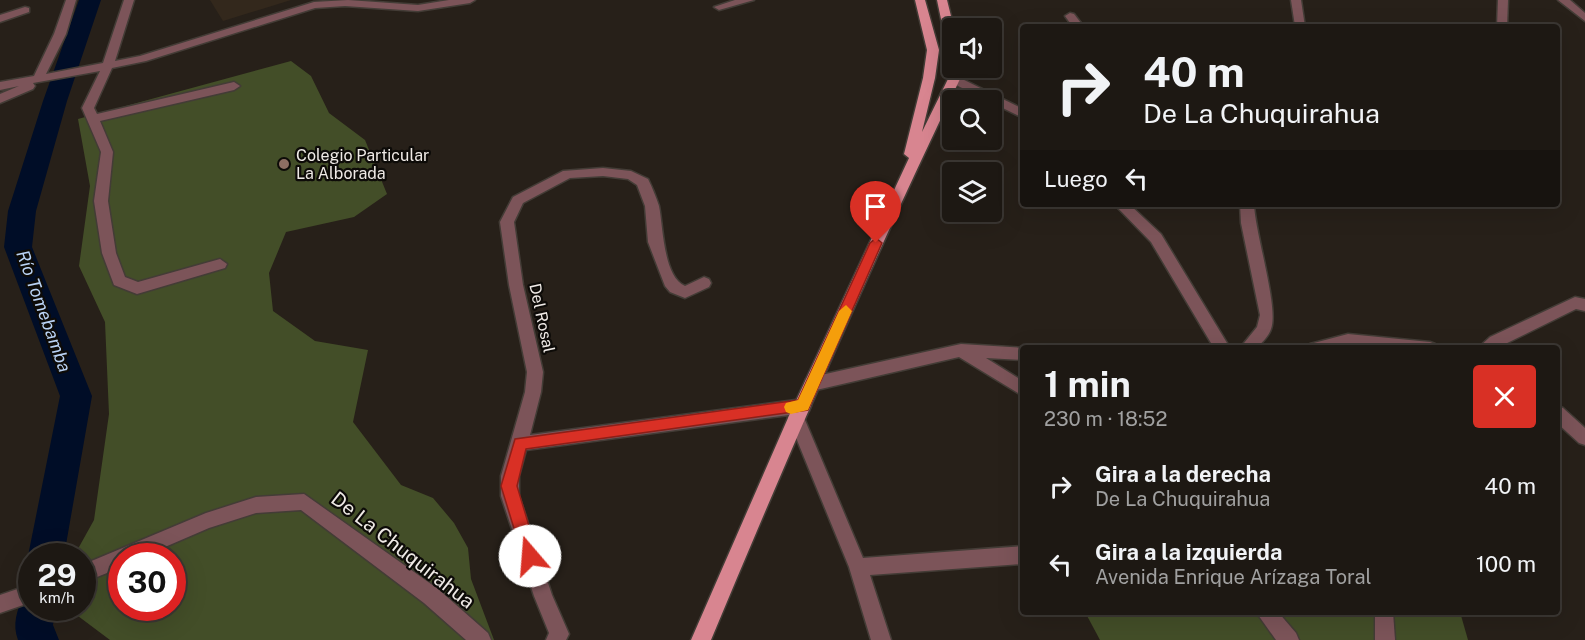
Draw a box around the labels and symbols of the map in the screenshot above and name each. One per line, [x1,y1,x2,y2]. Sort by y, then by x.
place label: Colegio Particular La Alborada [296,146,429,183]
marker: Colegio Particular La Alborada [277,157,291,171]
pin [850,181,901,243]
water label: Río Tomebamba [12,247,76,375]
street label: Del Rosal [525,282,559,354]
street label: De La Chuquirahua [326,487,480,613]
position arrow [498,524,562,588]
speed limit sign: 30 [108,543,186,621]

